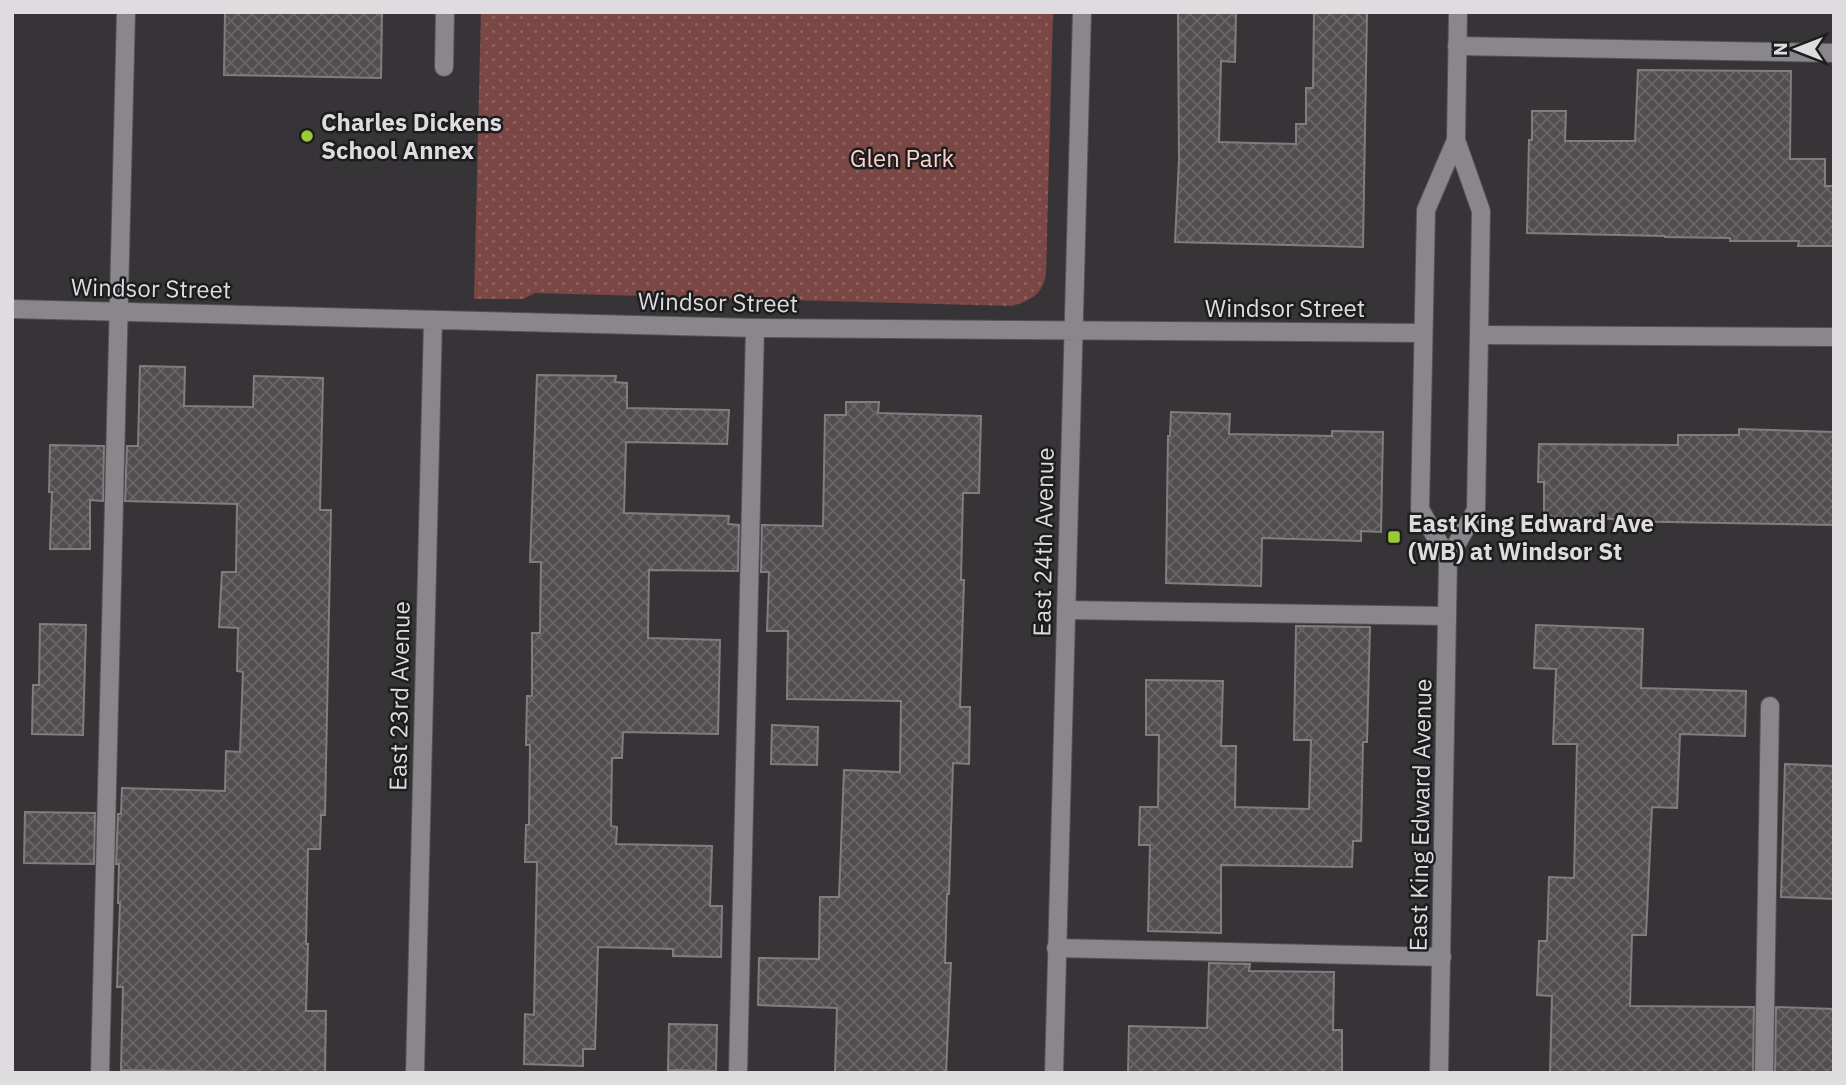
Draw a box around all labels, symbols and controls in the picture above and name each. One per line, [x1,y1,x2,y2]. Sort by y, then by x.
north arrow [1762,14,1832,84]
text: N [1768,42,1792,56]
place label: Charles Dickens School Annex [321,106,502,166]
marker: Charles Dickens School Annex [299,128,315,144]
park label: Glen Park [850,142,954,174]
street label: Windsor Street [71,271,231,305]
street label: Windsor Street [638,285,798,319]
street label: Windsor Street [1205,292,1365,324]
street label: East 24th Avenue [1025,447,1061,637]
place label: East King Edward Ave (WB) at Windsor St [1408,507,1654,567]
marker: East King Edward Ave (WB) at Windsor St [1386,529,1402,545]
street label: East 23rd Avenue [381,601,417,791]
street label: East King Edward Avenue [1402,678,1438,952]

